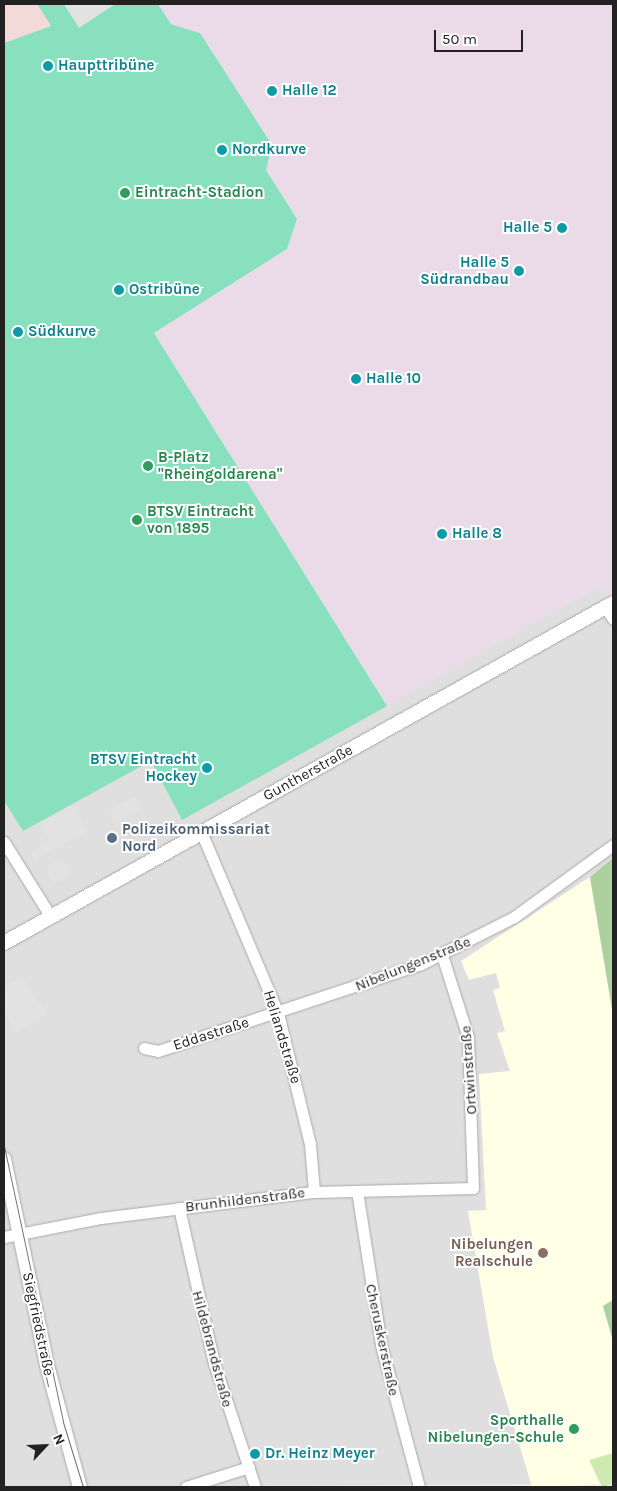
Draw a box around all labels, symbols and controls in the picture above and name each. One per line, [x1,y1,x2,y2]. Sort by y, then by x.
scale bar [437,20,526,52]
text: 50 m [442,30,477,48]
place label: Haupttribüne [58,57,154,75]
marker: Haupttribüne [42,60,54,72]
place label: Halle 12 [282,82,337,100]
marker: Halle 12 [266,85,278,97]
place label: Nordkurve [232,141,306,159]
marker: Nordkurve [216,144,228,156]
place label: Eintracht-Stadion [135,184,264,202]
marker: Eintracht-Stadion [119,187,131,199]
place label: Halle 5 [503,219,552,237]
marker: Halle 5 [556,222,568,234]
place label: Halle 5 Südrandbau [420,253,509,288]
marker: Halle 5 Südrandbau [513,265,525,277]
place label: Ostribüne [129,281,200,299]
marker: Ostribüne [113,284,125,296]
place label: Südkurve [28,323,96,341]
marker: Südkurve [12,326,24,338]
place label: Halle 10 [366,370,421,388]
marker: Halle 10 [350,373,362,385]
place label: B-Platz "Rheingoldarena" [158,448,282,483]
marker: B-Platz "Rheingoldarena" [142,460,154,472]
place label: BTSV Eintracht von 1895 [147,502,254,537]
marker: BTSV Eintracht von 1895 [131,514,143,526]
place label: Halle 8 [452,525,502,543]
marker: Halle 8 [436,528,448,540]
street label: Guntherstraße [260,741,356,805]
place label: BTSV Eintracht Hockey [90,750,197,785]
marker: BTSV Eintracht Hockey [201,762,213,774]
place label: Polizeikommissariat Nord [122,820,270,855]
marker: Polizeikommissariat Nord [106,832,118,844]
street label: Nibelungenstraße [353,933,473,995]
street label: Heliandstraße [259,988,305,1086]
street label: Eddastraße [171,1013,251,1055]
street label: Ortwinstraße [457,1025,481,1115]
street label: Brunhildenstraße [184,1184,306,1216]
place label: Nibelungen Realschule [451,1235,533,1270]
marker: Nibelungen Realschule [537,1247,549,1259]
street label: Siegfriedstraße [18,1271,58,1377]
street label: Cheruskerstraße [361,1282,403,1398]
street label: Hildebrandstraße [188,1289,236,1409]
place label: Sporthalle Nibelungen-Schule [427,1411,564,1446]
north arrow [20,1421,70,1471]
marker: Sporthalle Nibelungen-Schule [568,1423,580,1435]
text: N [49,1431,69,1448]
place label: Dr. Heinz Meyer [265,1445,375,1463]
marker: Dr. Heinz Meyer [249,1448,261,1460]

